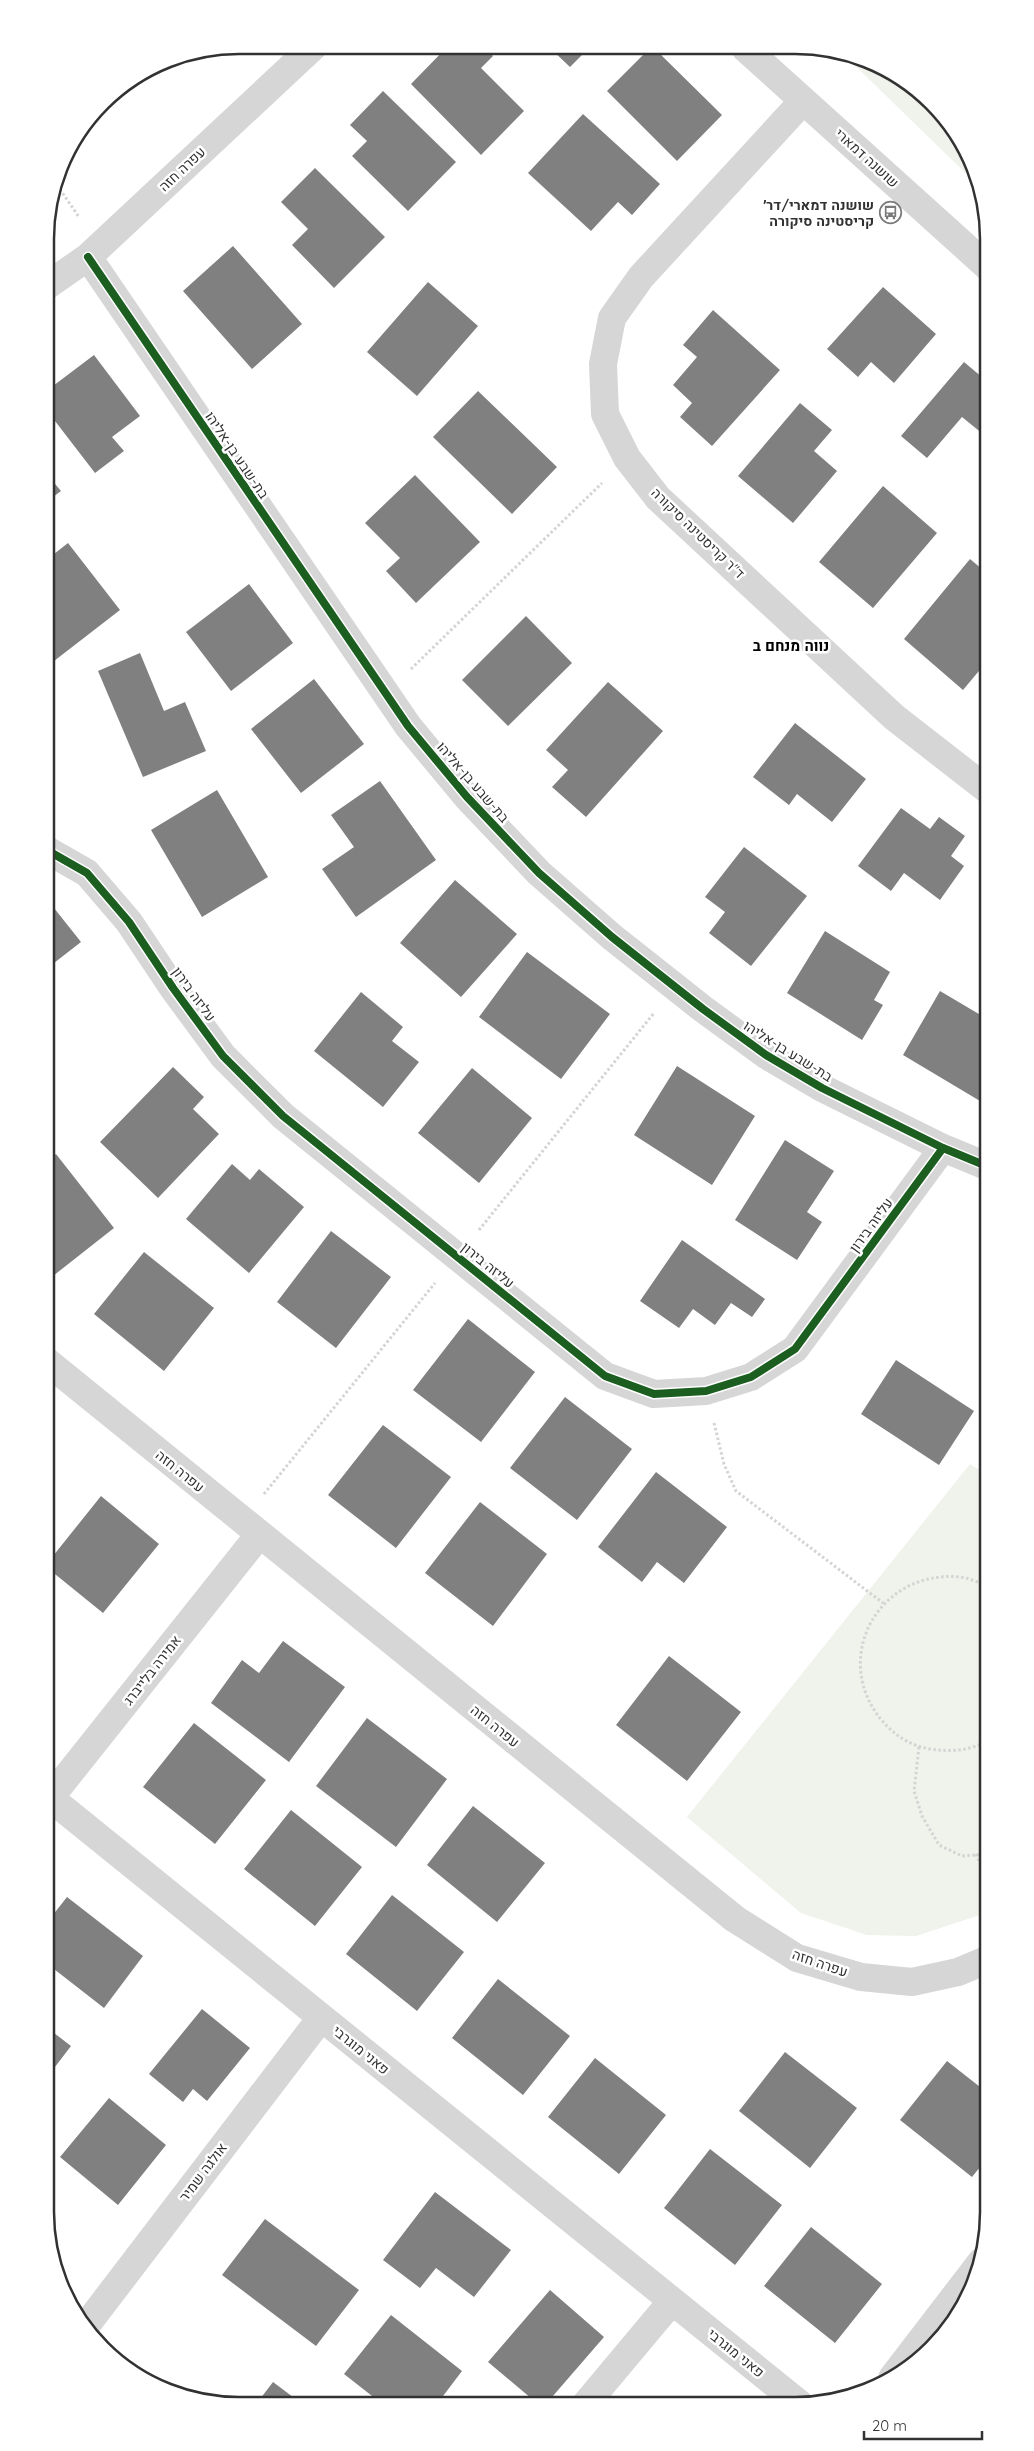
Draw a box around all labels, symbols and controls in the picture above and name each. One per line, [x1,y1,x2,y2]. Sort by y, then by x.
street label: שושנה דמארי [831,125,903,191]
street label: עפרה חזה [155,143,209,195]
place label: שושנה דמארי/דר׳ קריסטינה סיקורה [763,196,874,230]
bus stop icon: שושנה דמארי/דר׳ קריסטינה סיקורה [878,201,902,225]
street label: בת-שבע בן-אליהו [201,408,273,503]
street label: ד"ר קריסטינה סיקורה [647,484,749,582]
district label: נווה מנחם ב [753,636,829,655]
street label: בת-שבע בן-אליהו [433,738,514,827]
street label: עליזה בירון [168,963,220,1025]
street label: בת-שבע בן-אליהו [740,1016,836,1086]
street label: עליזה בירון [845,1194,897,1256]
street label: עליזה בירון [458,1238,518,1292]
street label: עפרה חזה [152,1446,208,1496]
street label: אמירה בלייברג [119,1631,185,1709]
street label: עפרה חזה [467,1701,523,1751]
street label: עפרה חזה [790,1945,850,1981]
street label: פאני מוגרבי [329,2022,393,2078]
street label: אולגה שמיר [175,2139,231,2205]
street label: פאני מוגרבי [704,2325,768,2381]
scale bar [864,2408,982,2440]
text: 20 m [872,2416,907,2435]

